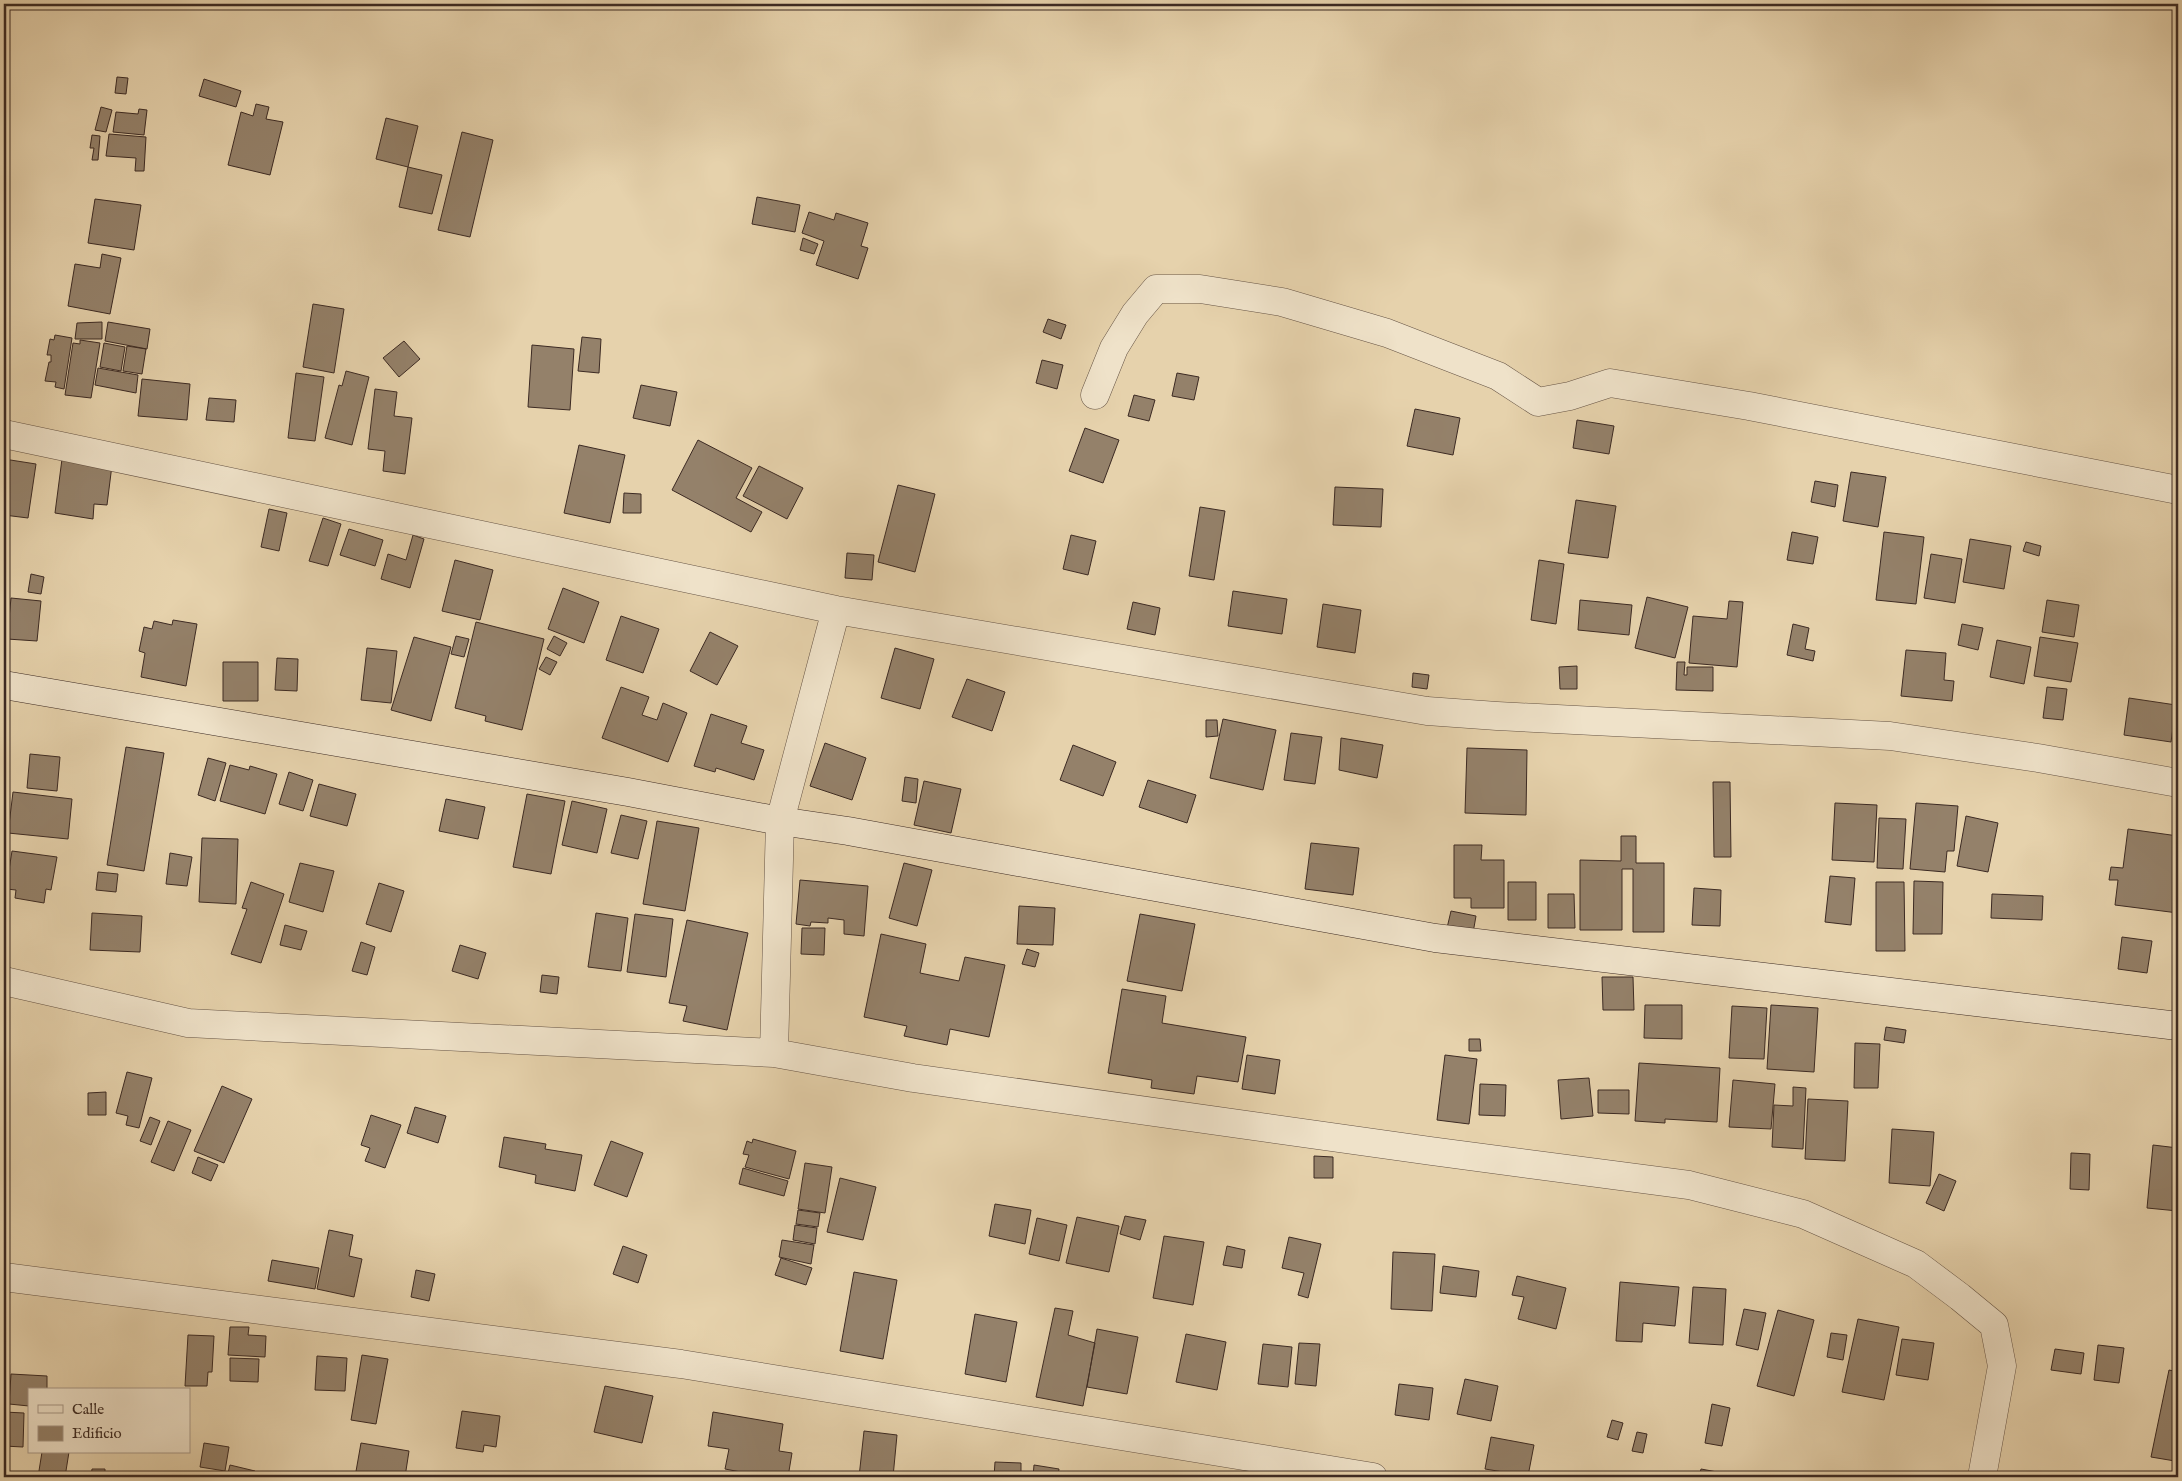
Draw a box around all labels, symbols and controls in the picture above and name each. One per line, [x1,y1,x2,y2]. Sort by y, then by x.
legend [28,1388,190,1454]
text: Calle [72,1400,104,1419]
text: Edificio [72,1424,122,1443]

